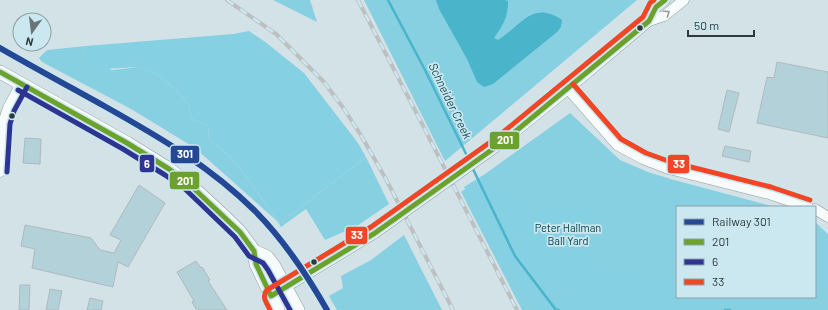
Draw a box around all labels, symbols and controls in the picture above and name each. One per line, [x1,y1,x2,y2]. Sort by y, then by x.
one-way arrow [663,11,670,18]
north arrow [12,12,52,52]
scale bar [688,12,754,38]
text: 50 m [694,18,719,32]
unlabelled marker [635,23,645,33]
text: N [24,35,35,49]
water label: Schneider Creek [426,60,475,141]
unlabelled marker [7,111,17,121]
line badge: 201 [489,131,520,150]
text: 201 [497,133,513,146]
line badge: 301 [170,145,200,164]
text: 301 [177,147,193,160]
line badge: 6 [139,154,155,173]
line badge: 33 [667,154,690,174]
text: 6 [144,157,150,170]
text: 33 [673,157,685,170]
line badge: 201 [169,171,200,190]
text: 201 [177,174,193,187]
legend [676,206,816,298]
text: Railway 301 [712,214,771,228]
park label: Peter Hallman Ball Yard [535,221,601,247]
line badge: 33 [345,226,368,245]
text: 33 [351,228,363,241]
text: 201 [712,234,729,248]
text: 6 [712,254,718,268]
unlabelled marker [309,257,319,267]
text: 33 [712,274,724,288]

